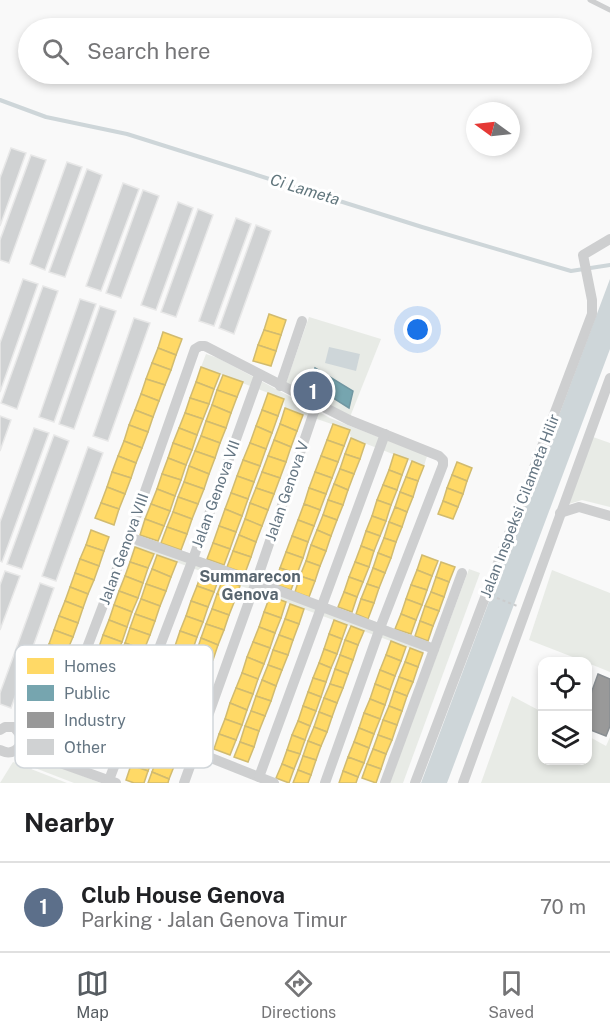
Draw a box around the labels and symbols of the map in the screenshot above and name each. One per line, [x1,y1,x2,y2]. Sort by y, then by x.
north arrow [466,102,520,156]
water label: Ci Lameta [268,170,342,209]
your location [403,315,432,344]
pin: 1 [294,368,332,414]
street label: Jalan Inspeksi Cilameta Hilir [477,411,563,600]
street label: Jalan Genova VII [188,438,243,550]
street label: Jalan Genova V [261,439,312,543]
street label: Jalan Genova VIII [95,491,152,607]
district label: Summarecon Genova [199,567,301,604]
legend [15,645,213,768]
text: Homes [64,657,116,676]
text: Public [64,684,111,703]
text: Industry [64,711,126,730]
text: Other [64,738,106,757]

